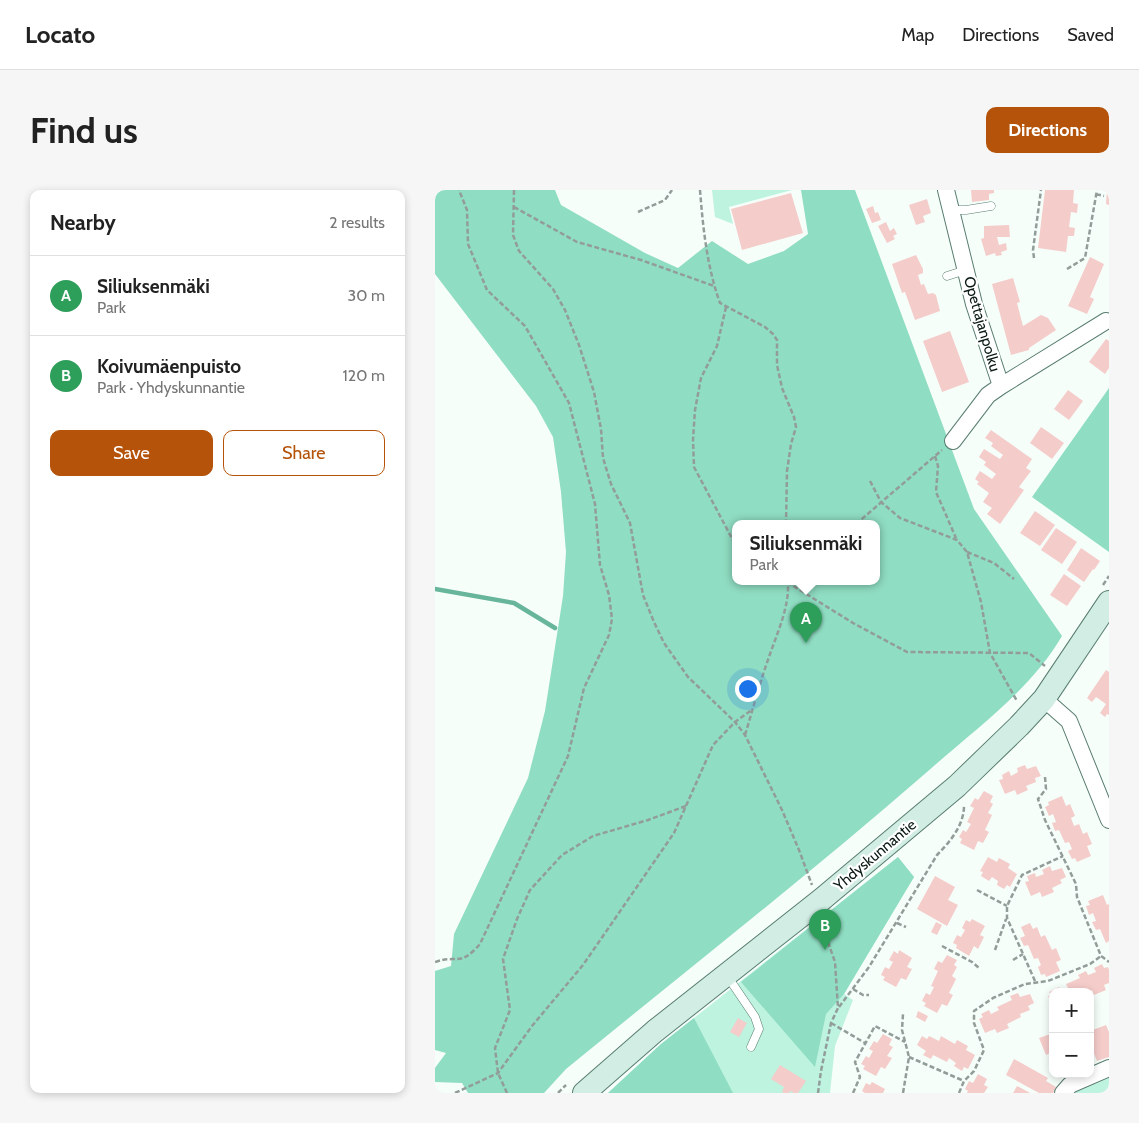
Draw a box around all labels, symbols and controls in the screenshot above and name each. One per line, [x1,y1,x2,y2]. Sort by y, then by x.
text: Locato [25,20,95,49]
text: Map [901,24,934,46]
text: Directions [962,24,1039,46]
text: Saved [1067,24,1114,46]
button: Directions [986,107,1109,153]
text: Find us [30,109,138,152]
text: Nearby [50,210,116,235]
text: 2 results [329,213,385,232]
street label: Opettajanpolku [960,274,1004,374]
text: Siliuksenmäki [97,275,210,298]
text: A [61,286,71,305]
text: 30 m [348,286,385,305]
text: Park [97,298,126,317]
text: Koivumäenpuisto [97,355,241,378]
text: B [61,366,71,385]
text: 120 m [343,366,385,385]
text: Park · Yhdyskunnantie [97,378,245,397]
button: Save [50,430,213,476]
button: Share [223,430,385,476]
popup [732,520,880,585]
text: Siliuksenmäki [750,532,862,555]
text: Park [750,555,778,574]
pin: A [790,602,822,643]
your location [735,676,761,702]
street label: Yhdyskunnantie [830,815,920,895]
pin: B [809,909,841,950]
map controls [1049,988,1094,1078]
button: + [1049,988,1094,1033]
button: − [1049,1033,1094,1078]

